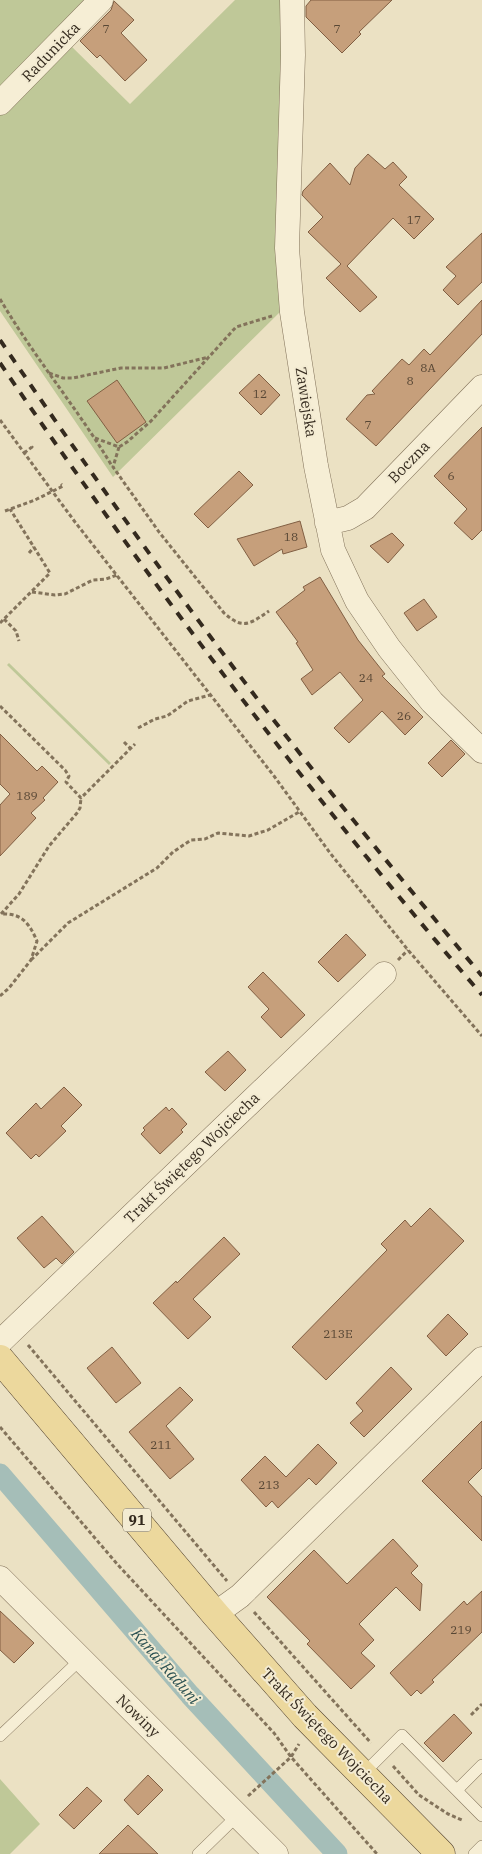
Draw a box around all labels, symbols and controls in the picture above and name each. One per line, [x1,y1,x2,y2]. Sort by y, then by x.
street label: Radunicka [18,18,84,85]
house number: 7 [102,21,110,36]
house number: 7 [333,21,341,36]
house number: 17 [407,212,421,227]
house number: 8A [420,360,436,375]
street label: Zawiejska [292,365,321,438]
house number: 8 [406,373,414,388]
house number: 12 [253,386,267,401]
house number: 7 [364,417,372,432]
street label: Boczna [384,436,433,487]
house number: 6 [447,468,455,483]
house number: 18 [284,529,298,544]
house number: 24 [359,670,373,685]
house number: 26 [397,708,411,723]
house number: 189 [16,788,38,803]
street label: Trakt Świętego Wojciecha [120,1088,263,1227]
house number: 213E [323,1326,353,1341]
house number: 211 [150,1437,172,1452]
house number: 213 [258,1477,280,1492]
road number: 91 [123,1508,151,1532]
house number: 219 [450,1622,472,1637]
water label: Kanał Raduni [127,1623,205,1708]
street label: Trakt Świętego Wojciecha [258,1664,397,1807]
street label: Nowiny [112,1690,164,1741]

